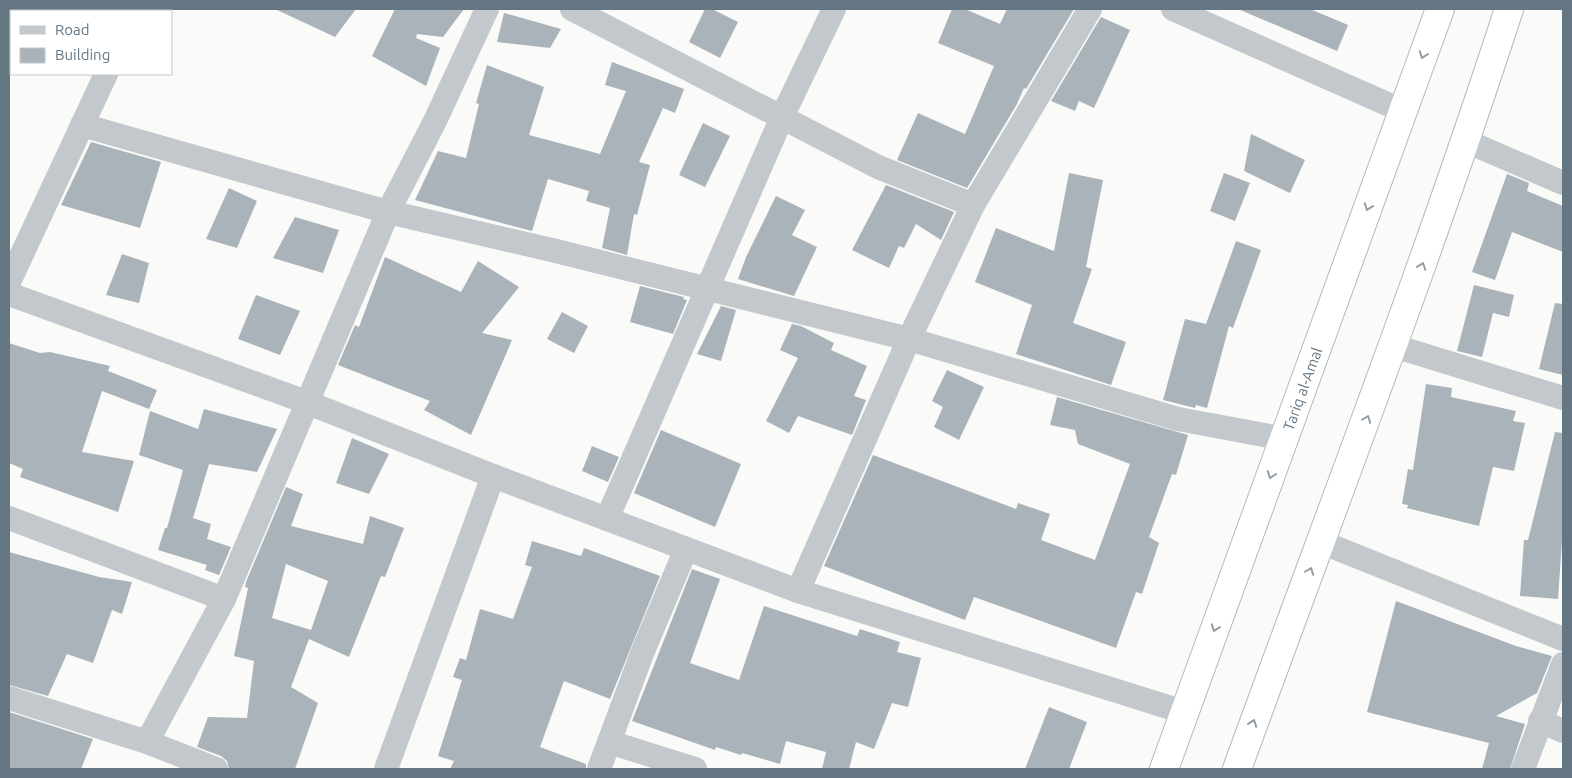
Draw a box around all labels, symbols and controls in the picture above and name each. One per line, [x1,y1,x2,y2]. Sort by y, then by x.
legend [10,10,172,75]
text: Road [55,21,90,38]
text: Building [55,46,110,63]
one-way arrow [1419,50,1429,58]
one-way arrow [1364,203,1374,211]
one-way arrow [1416,262,1426,271]
street label: Tariq al-Amal [1280,345,1325,433]
one-way arrow [1361,415,1371,424]
one-way arrow [1267,471,1277,479]
one-way arrow [1304,567,1314,576]
one-way arrow [1211,623,1221,632]
one-way arrow [1247,720,1257,728]

